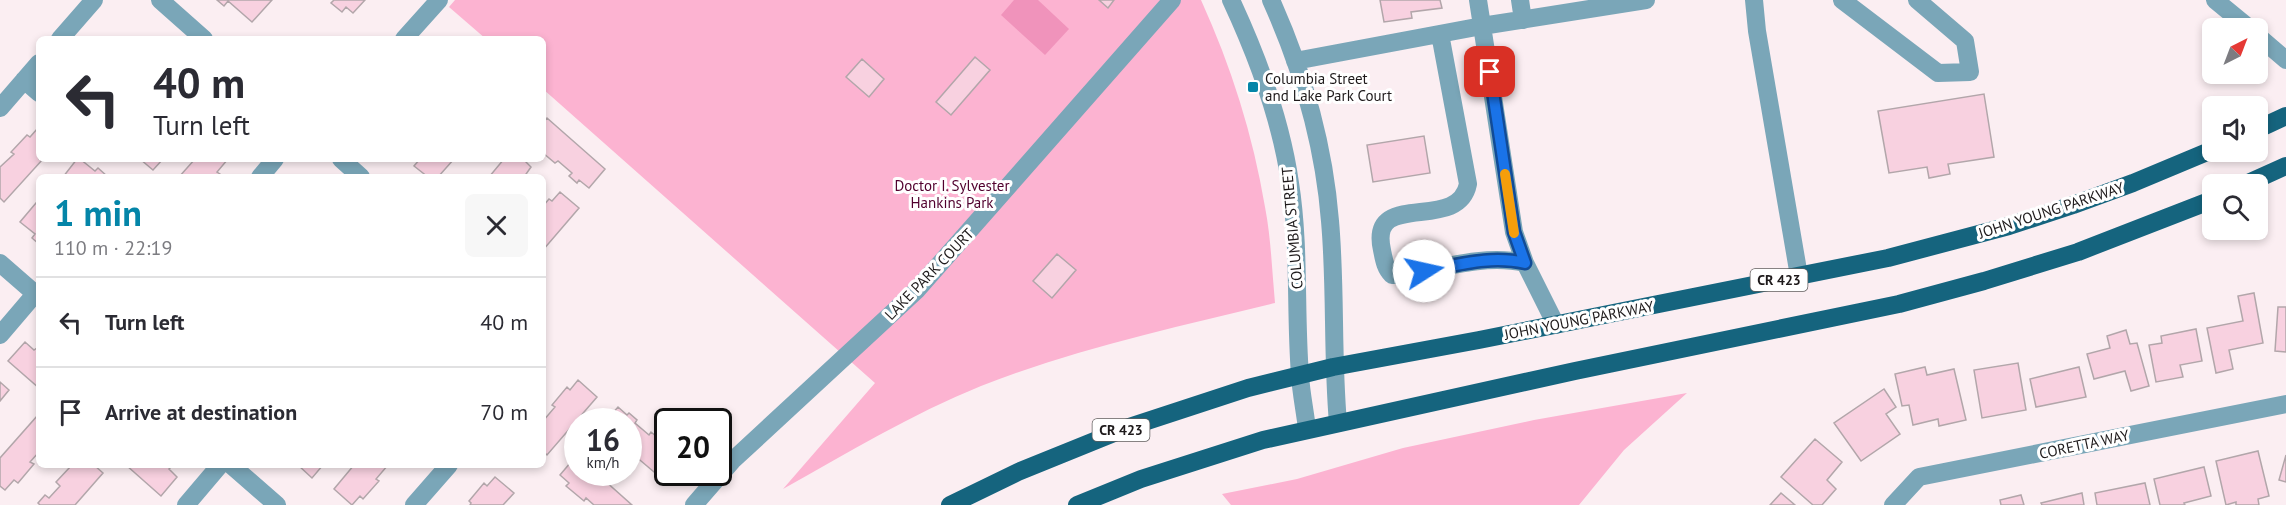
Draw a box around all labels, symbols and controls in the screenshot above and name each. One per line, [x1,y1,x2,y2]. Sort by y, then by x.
north arrow [2202,18,2268,84]
map controls [2202,18,2268,240]
pin [1464,46,1515,97]
text: 40 m [153,55,245,110]
icon: arrive [1473,55,1506,88]
icon: left [54,60,132,138]
place label: Columbia Street and Lake Park Court [1265,69,1392,105]
marker: Columbia Street and Lake Park Court [1246,80,1260,94]
button: sound [2202,96,2268,162]
text: Turn left [153,108,250,142]
street label: COLUMBIA STREET [1277,165,1307,290]
button: search [2202,174,2268,240]
park label: Doctor I. Sylvester Hankins Park [894,176,1010,212]
street label: JOHN YOUNG PARKWAY [1975,177,2127,243]
text: 1 min [54,189,142,236]
button: close [465,194,528,257]
street label: LAKE PARK COURT [880,224,978,324]
text: 110 m · 22:19 [54,235,172,261]
position arrow [1392,239,1456,303]
road number: CR 423 [1750,269,1808,291]
street label: JOHN YOUNG PARKWAY [1502,296,1656,344]
icon: left [54,306,87,339]
text: Turn left [105,308,185,336]
text: 40 m [480,308,528,336]
icon: arrive [54,396,87,429]
text: Arrive at destination [105,398,297,426]
text: 70 m [480,398,528,426]
speed limit sign: 20 [654,408,732,486]
road number: CR 423 [1092,419,1150,441]
text: 16 [586,420,620,459]
street label: CORETTA WAY [2037,425,2131,463]
text: km/h [587,453,619,472]

